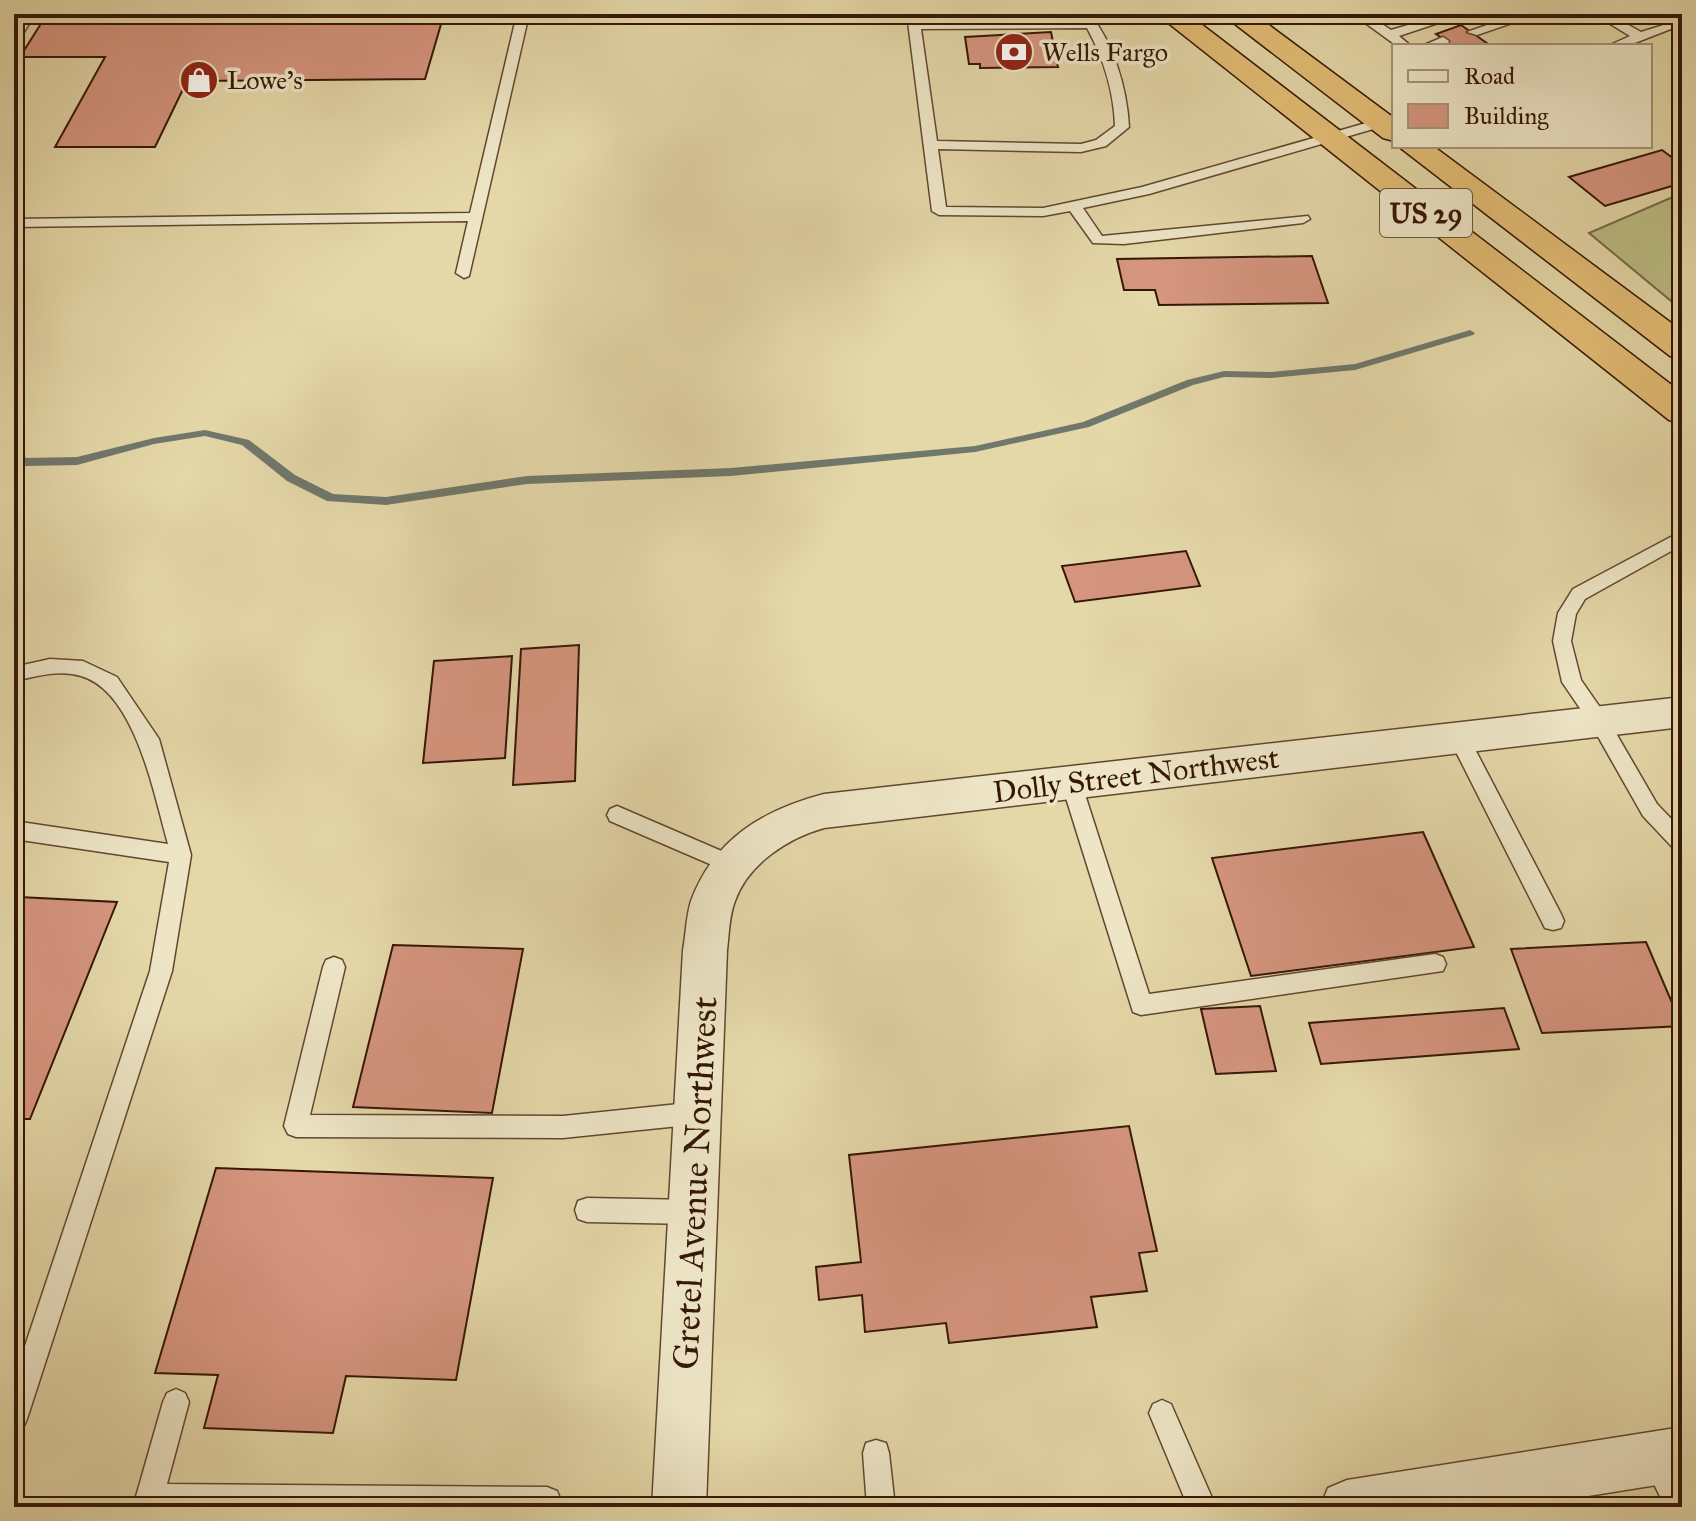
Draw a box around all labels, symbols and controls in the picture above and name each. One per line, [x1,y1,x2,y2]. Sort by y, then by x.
bank icon: Wells Fargo [993,31,1035,73]
place label: Wells Fargo [1042,36,1168,68]
legend [1392,44,1652,148]
shop icon: Lowe's [178,59,220,101]
text: Road [1464,61,1515,91]
place label: Lowe's [227,64,303,96]
text: Building [1464,101,1549,131]
road number: US 29 [1380,189,1472,237]
street label: Dolly Street Northwest [991,740,1281,810]
street label: Gretel Avenue Northwest [663,995,727,1371]

